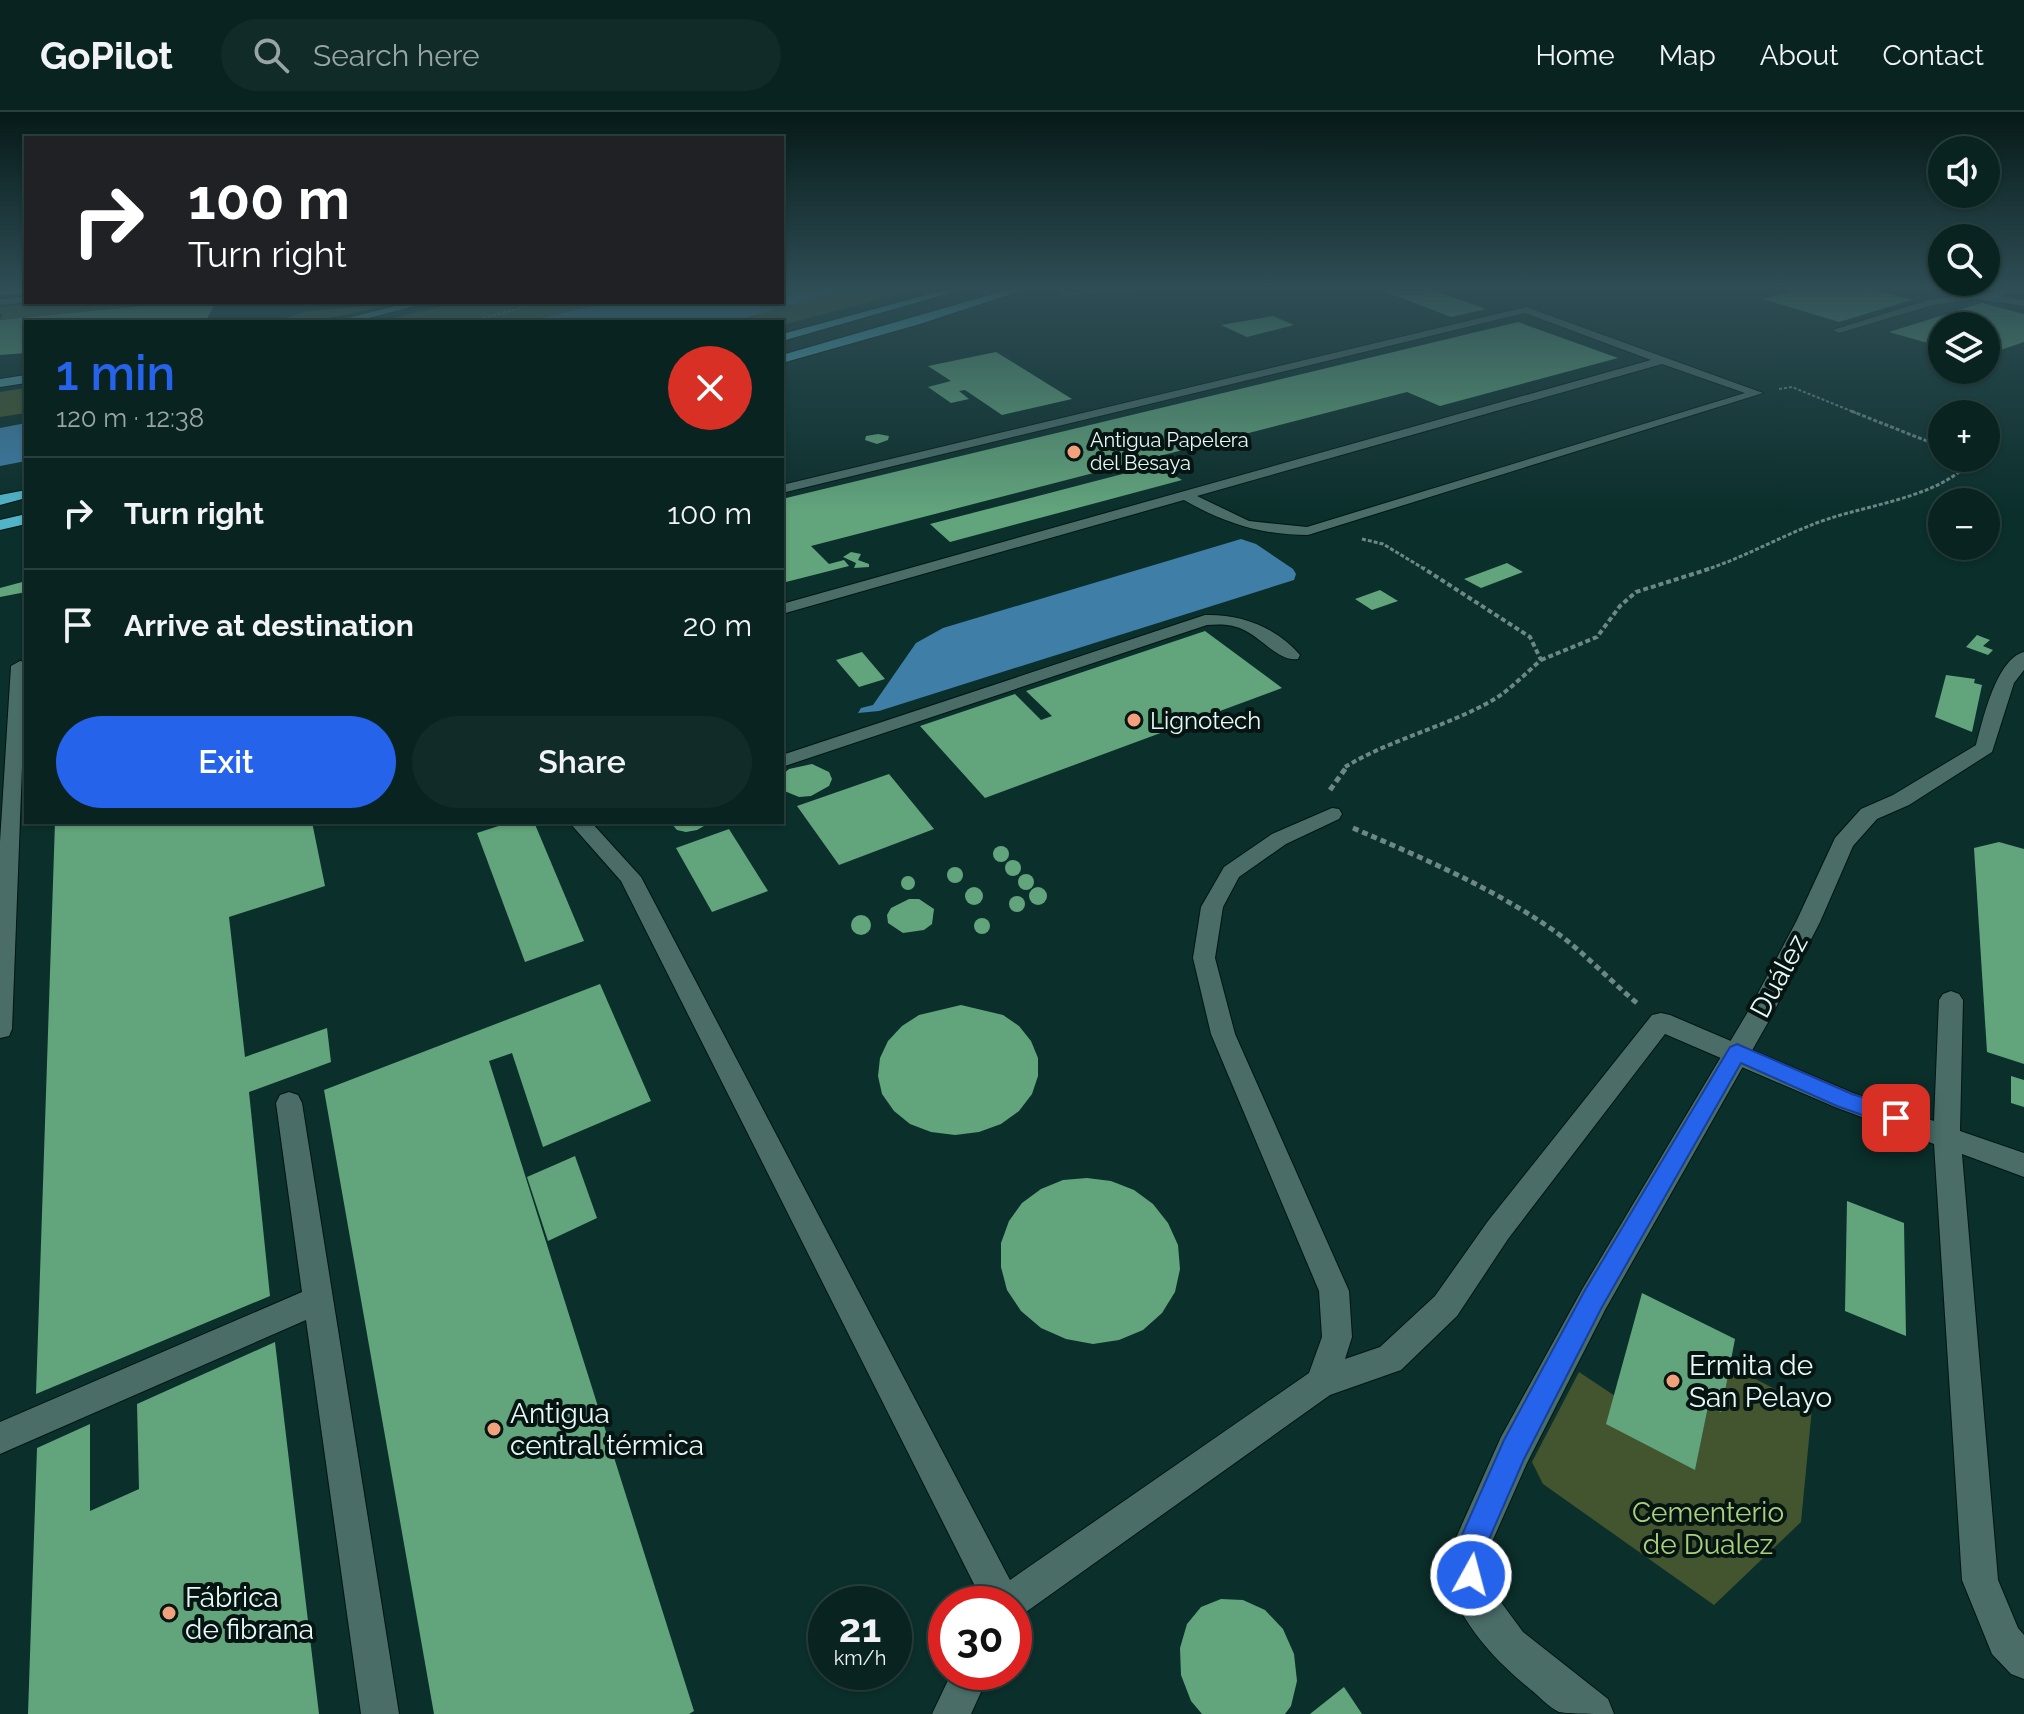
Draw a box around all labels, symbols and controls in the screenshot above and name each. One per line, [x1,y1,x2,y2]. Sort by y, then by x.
search box [221,19,781,91]
text: GoPilot [40,33,173,78]
icon: search [249,33,293,77]
text: Search here [313,38,480,73]
text: Home [1535,39,1615,72]
text: Map [1659,39,1716,72]
text: About [1760,39,1839,72]
text: Contact [1883,39,1984,72]
map controls [1928,136,2000,560]
button: sound [1928,136,2000,208]
text: 100 m [188,166,350,232]
icon: right [56,168,160,272]
button: search [1928,224,2000,296]
text: Turn right [188,233,347,275]
button: layers [1928,312,2000,384]
text: 1 min [56,345,175,401]
button: close [668,346,752,430]
button: + [1928,400,2000,472]
text: 120 m · 12:38 [56,403,204,433]
place label: Antigua Papelera del Besaya [1090,428,1249,475]
marker: Antigua Papelera del Besaya [1065,443,1083,461]
button: − [1928,488,2000,560]
icon: right [56,491,100,535]
text: Turn right [124,496,264,531]
text: 100 m [667,496,752,531]
icon: arrive [56,603,100,647]
text: Arrive at destination [124,608,414,643]
text: 20 m [683,608,752,643]
place label: Lignotech [1150,706,1261,735]
marker: Lignotech [1125,711,1143,729]
button: Exit [56,716,396,808]
button: Share [412,716,752,808]
street label: Duález [1743,929,1815,1023]
pin [1862,1084,1930,1152]
icon: arrive [1874,1096,1918,1140]
place label: Ermita de San Pelayo [1689,1349,1832,1414]
marker: Ermita de San Pelayo [1664,1372,1682,1390]
place label: Antigua central térmica [510,1397,704,1462]
marker: Antigua central térmica [485,1420,503,1438]
park label: Cementerio de Dualez [1632,1496,1784,1561]
position arrow [1429,1533,1513,1617]
place label: Fábrica de fibrana [185,1581,314,1646]
speed limit sign: 30 [928,1586,1032,1690]
marker: Fábrica de fibrana [160,1604,178,1622]
text: 21 [839,1604,881,1651]
text: km/h [834,1646,886,1670]

